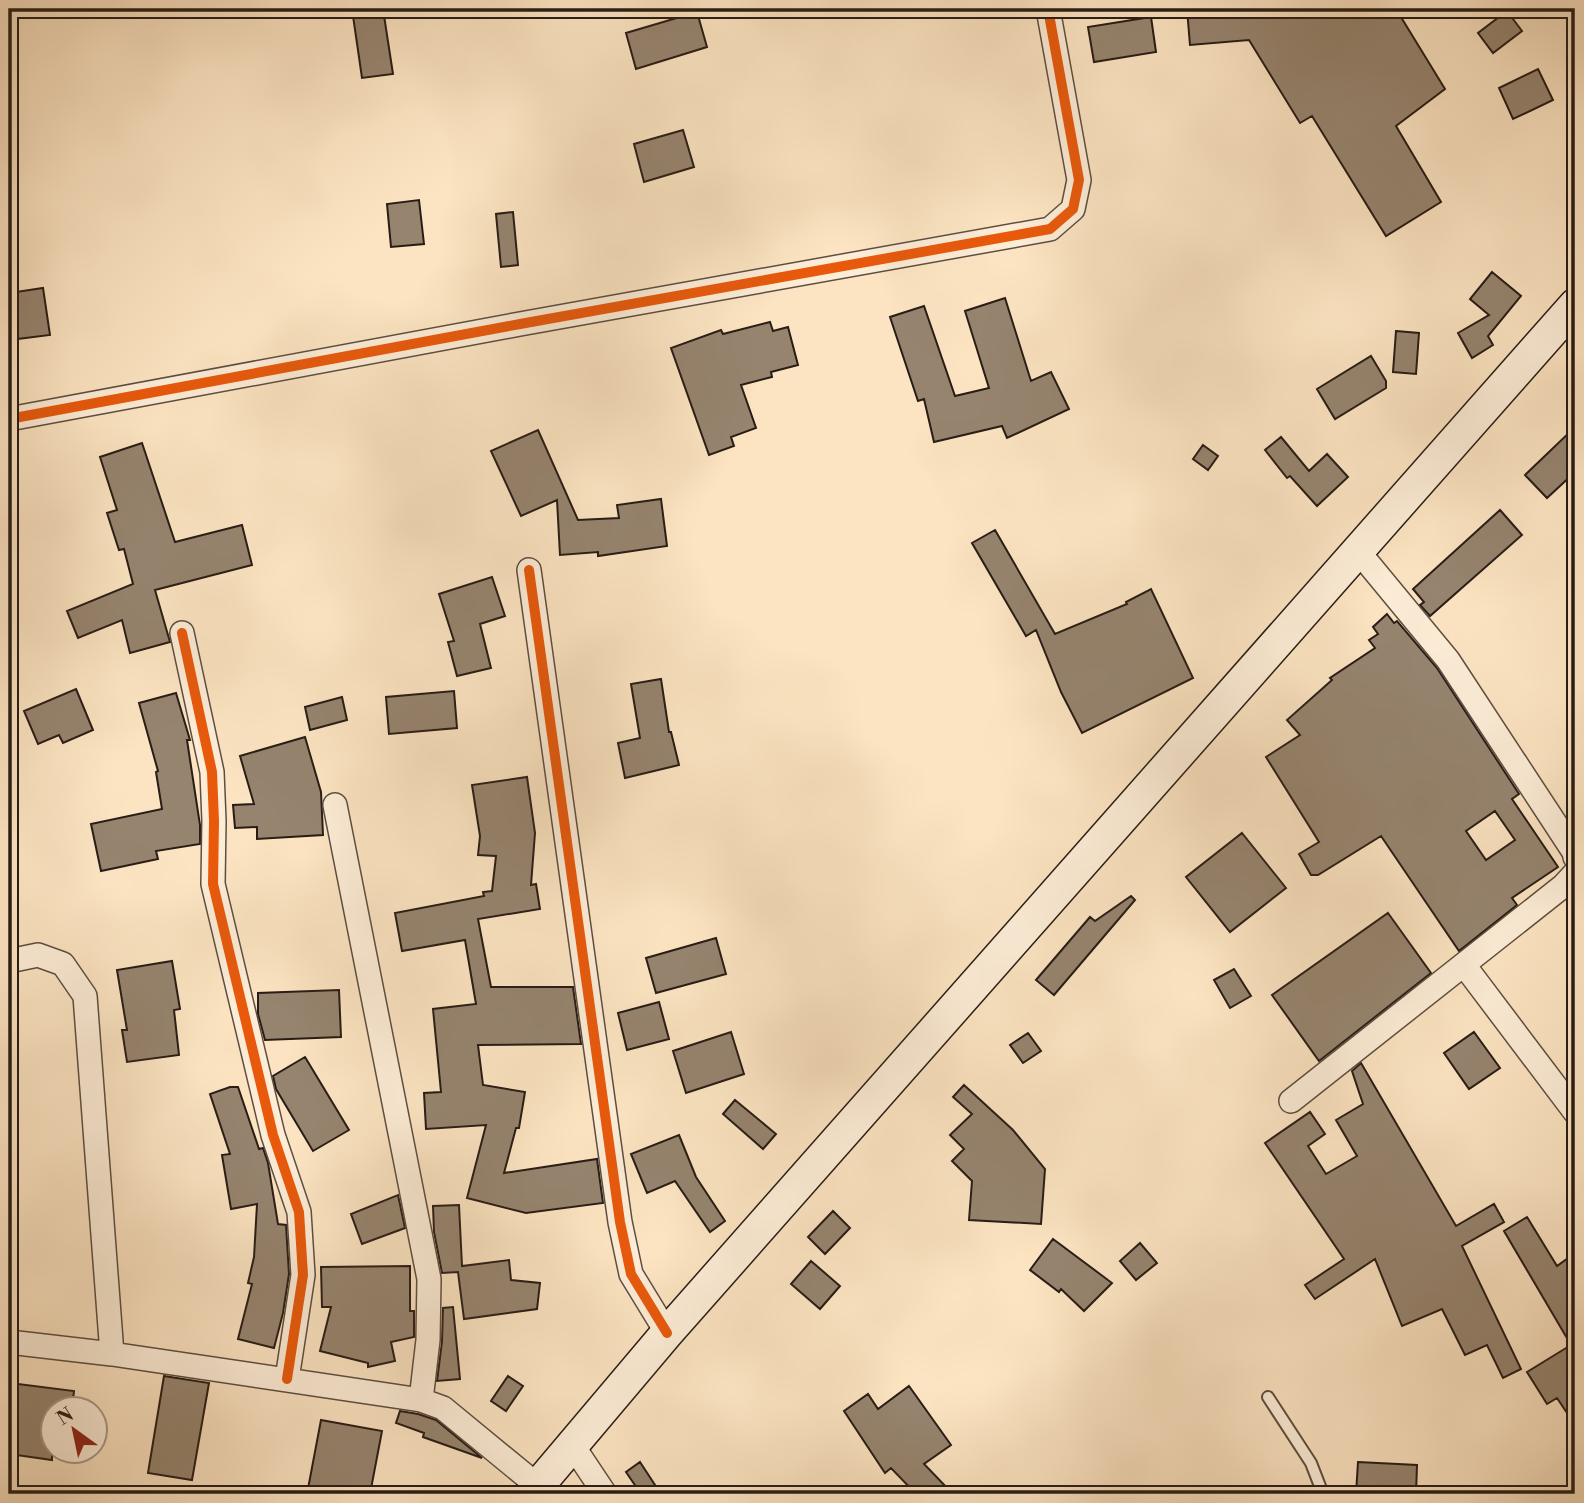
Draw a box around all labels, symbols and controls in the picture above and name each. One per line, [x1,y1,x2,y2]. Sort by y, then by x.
north arrow [38,1394,108,1464]
text: N [52,1402,78,1431]

